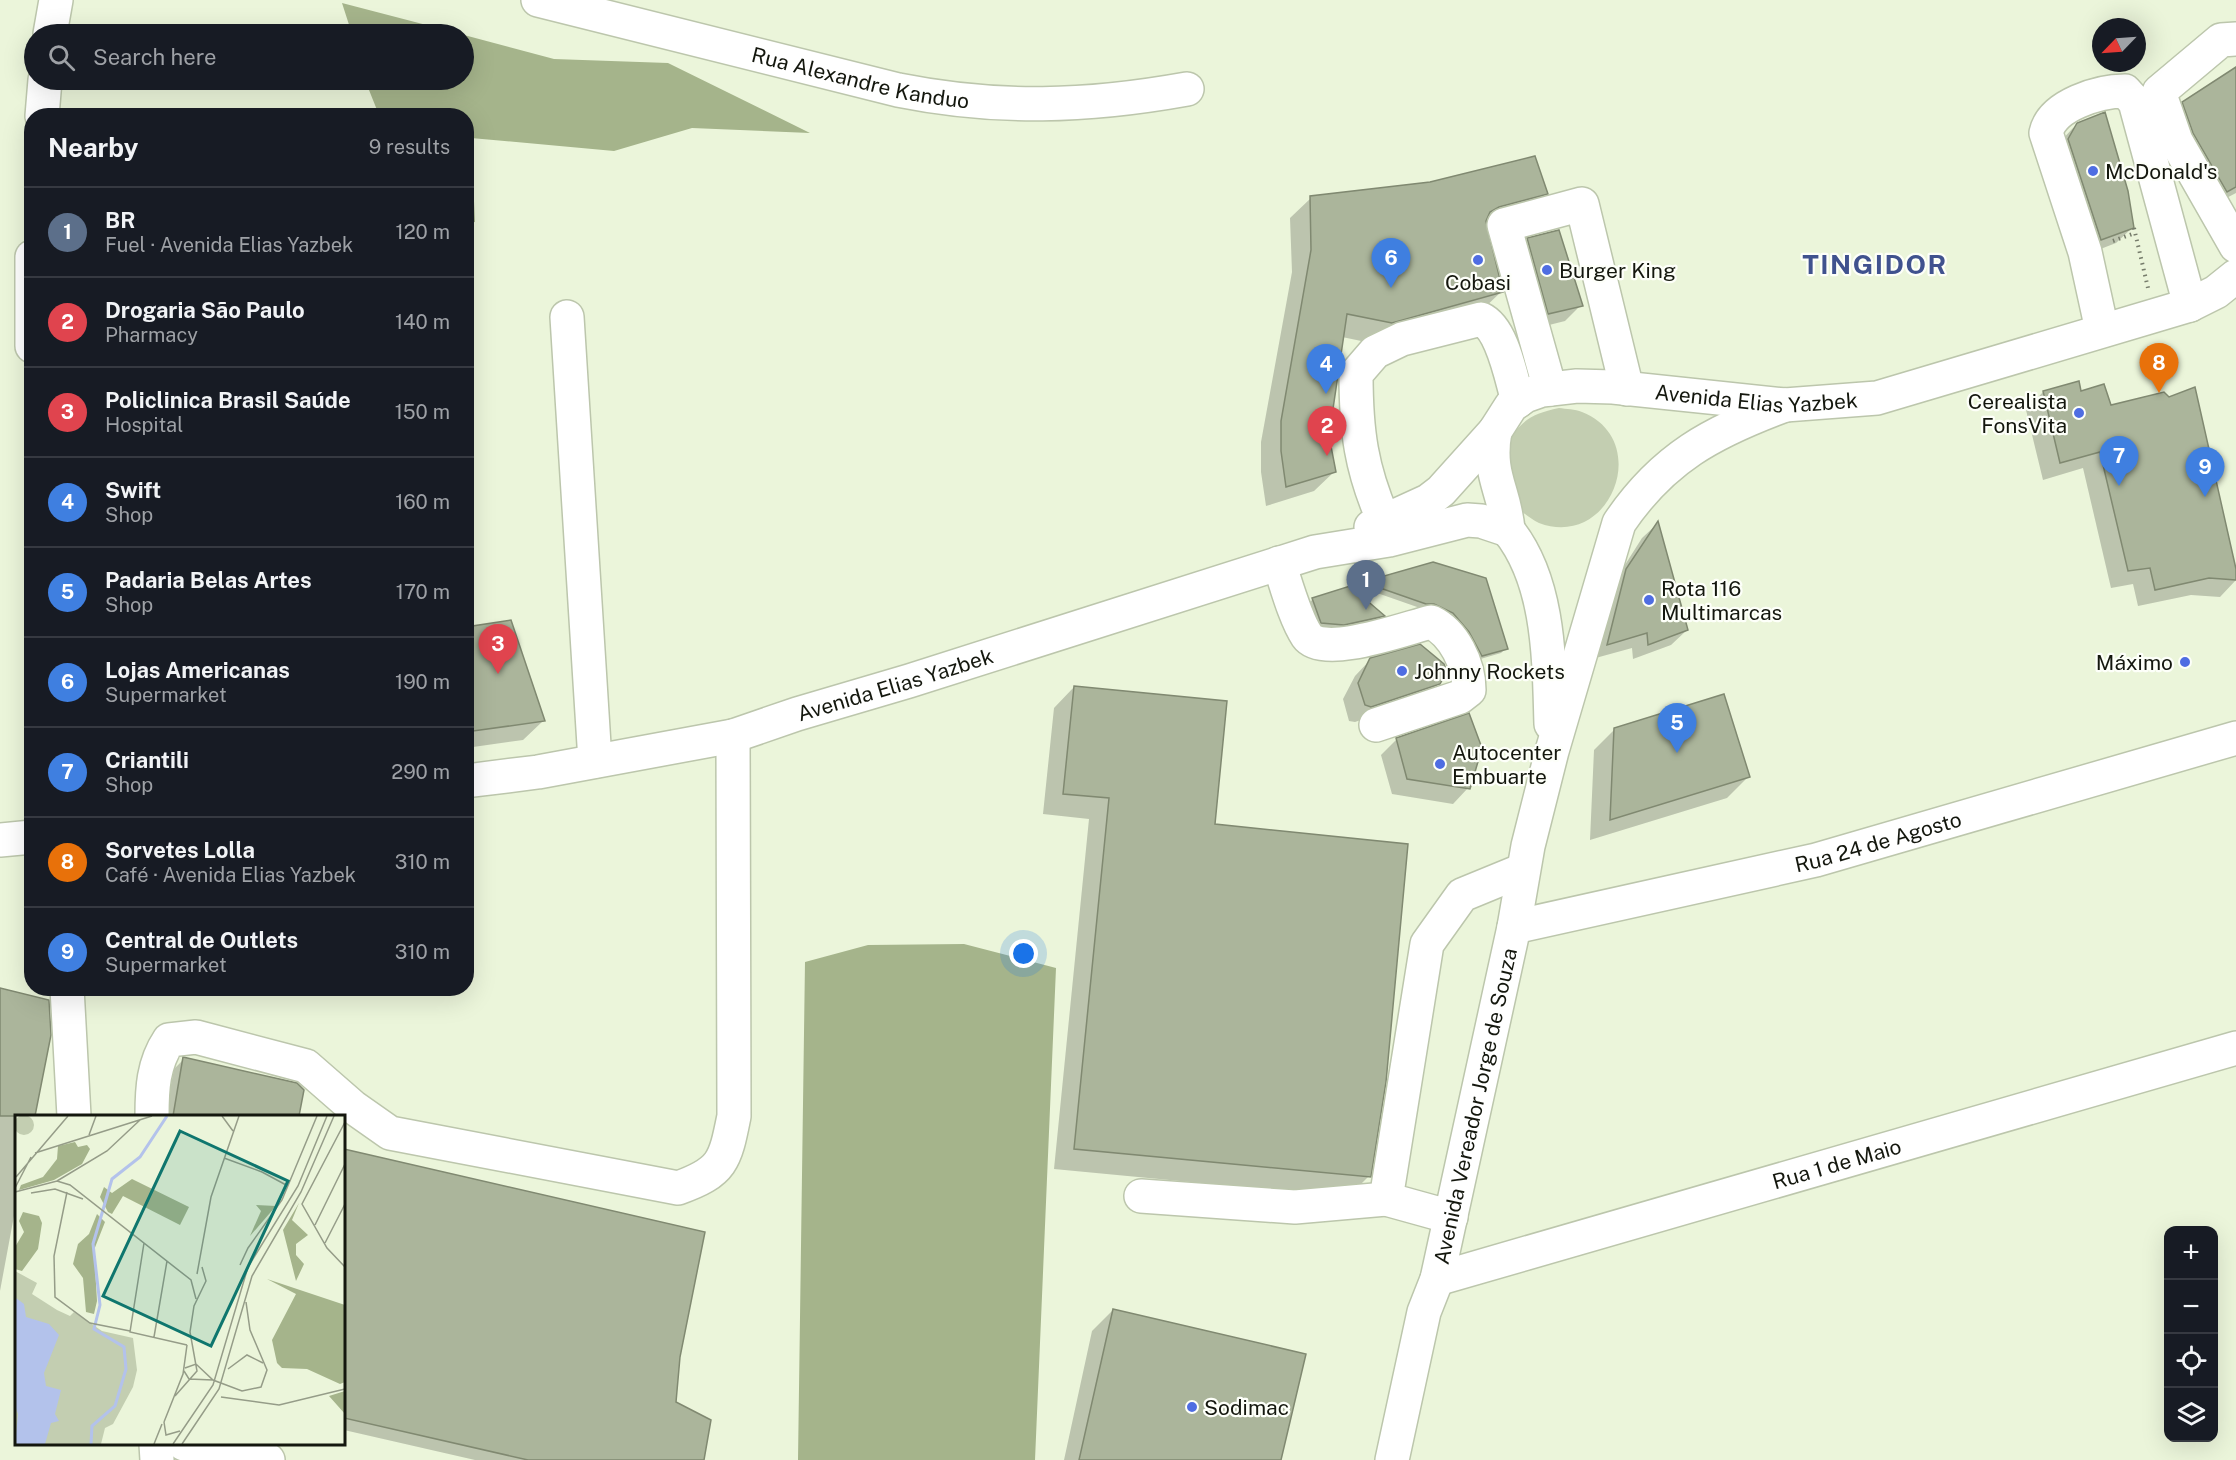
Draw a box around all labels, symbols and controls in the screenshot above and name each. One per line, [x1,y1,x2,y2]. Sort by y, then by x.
north arrow [2092,18,2146,72]
search box [24,24,474,90]
icon: search [45,41,78,74]
street label: Rua Alexandre Kanduo [749,41,971,113]
text: Search here [93,44,217,70]
text: Nearby [48,132,138,163]
text: 9 results [369,135,450,159]
place label: McDonald's [2105,159,2217,184]
marker: McDonald's [2086,164,2100,178]
text: BR [105,207,136,233]
text: 1 [63,220,72,244]
text: 120 m [396,220,450,244]
text: Fuel · Avenida Elias Yazbek [105,233,353,257]
pin: 6 [1372,238,1410,288]
district label: TINGIDOR [1802,248,1948,280]
marker: Cobasi [1471,253,1485,267]
place label: Burger King [1559,258,1676,283]
marker: Burger King [1540,263,1554,277]
place label: Cobasi [1445,270,1511,295]
text: Drogaria São Paulo [105,297,305,323]
text: 2 [61,310,74,334]
text: 140 m [395,310,450,334]
text: Pharmacy [105,323,198,347]
pin: 4 [1306,344,1346,394]
pin: 8 [2140,344,2178,393]
street label: Avenida Elias Yazbek [1654,379,1859,418]
text: Policlinica Brasil Saúde [105,387,351,413]
place label: Cerealista FonsVita [1968,389,2067,438]
text: 3 [61,400,74,424]
text: 150 m [395,400,450,424]
pin: 2 [1308,406,1346,456]
marker: Cerealista FonsVita [2072,406,2086,420]
text: Hospital [105,413,183,437]
pin: 7 [2100,436,2138,486]
pin: 9 [2186,448,2224,497]
text: Swift [105,477,161,503]
text: 4 [61,490,74,514]
text: 160 m [395,490,450,514]
text: Shop [105,503,153,527]
pin: 1 [1346,560,1386,610]
text: Padaria Belas Artes [105,567,312,593]
place label: Rota 116 Multimarcas [1661,576,1782,625]
text: 5 [61,580,74,604]
text: 170 m [396,580,450,604]
text: Shop [105,593,153,617]
marker: Rota 116 Multimarcas [1642,593,1656,607]
pin: 3 [478,624,518,674]
street label: Avenida Elias Yazbek [794,643,996,726]
place label: Máximo [2096,650,2173,675]
marker: Máximo [2178,655,2192,669]
text: Lojas Americanas [105,657,290,683]
place label: Johnny Rockets [1414,659,1565,684]
marker: Johnny Rockets [1395,664,1409,678]
text: 6 [61,670,74,694]
text: 190 m [395,670,450,694]
text: Supermarket [105,683,227,707]
pin: 5 [1658,704,1696,753]
place label: Autocenter Embuarte [1452,740,1562,789]
text: Criantili [105,747,189,773]
marker: Autocenter Embuarte [1433,757,1447,771]
text: 7 [61,760,74,784]
text: 290 m [391,760,450,784]
text: Shop [105,773,153,797]
street label: Rua 24 de Agosto [1792,806,1964,877]
text: Sorvetes Lolla [105,837,255,863]
text: 8 [61,850,74,874]
text: 310 m [395,850,450,874]
text: Café · Avenida Elias Yazbek [105,863,356,887]
text: Central de Outlets [105,927,298,953]
your location [1009,939,1038,968]
text: 9 [61,940,74,964]
text: 310 m [395,940,450,964]
street label: Avenida Vereador Jorge de Souza [1428,946,1522,1266]
text: Supermarket [105,953,227,977]
inset map [15,1115,345,1445]
street label: Rua 1 de Maio [1769,1133,1904,1194]
map controls [2164,1226,2218,1442]
button: + [2164,1226,2218,1280]
button: − [2164,1280,2218,1334]
button: locate [2164,1334,2218,1388]
button: layers [2164,1388,2218,1442]
place label: Sodimac [1204,1395,1289,1420]
marker: Sodimac [1185,1400,1199,1414]

